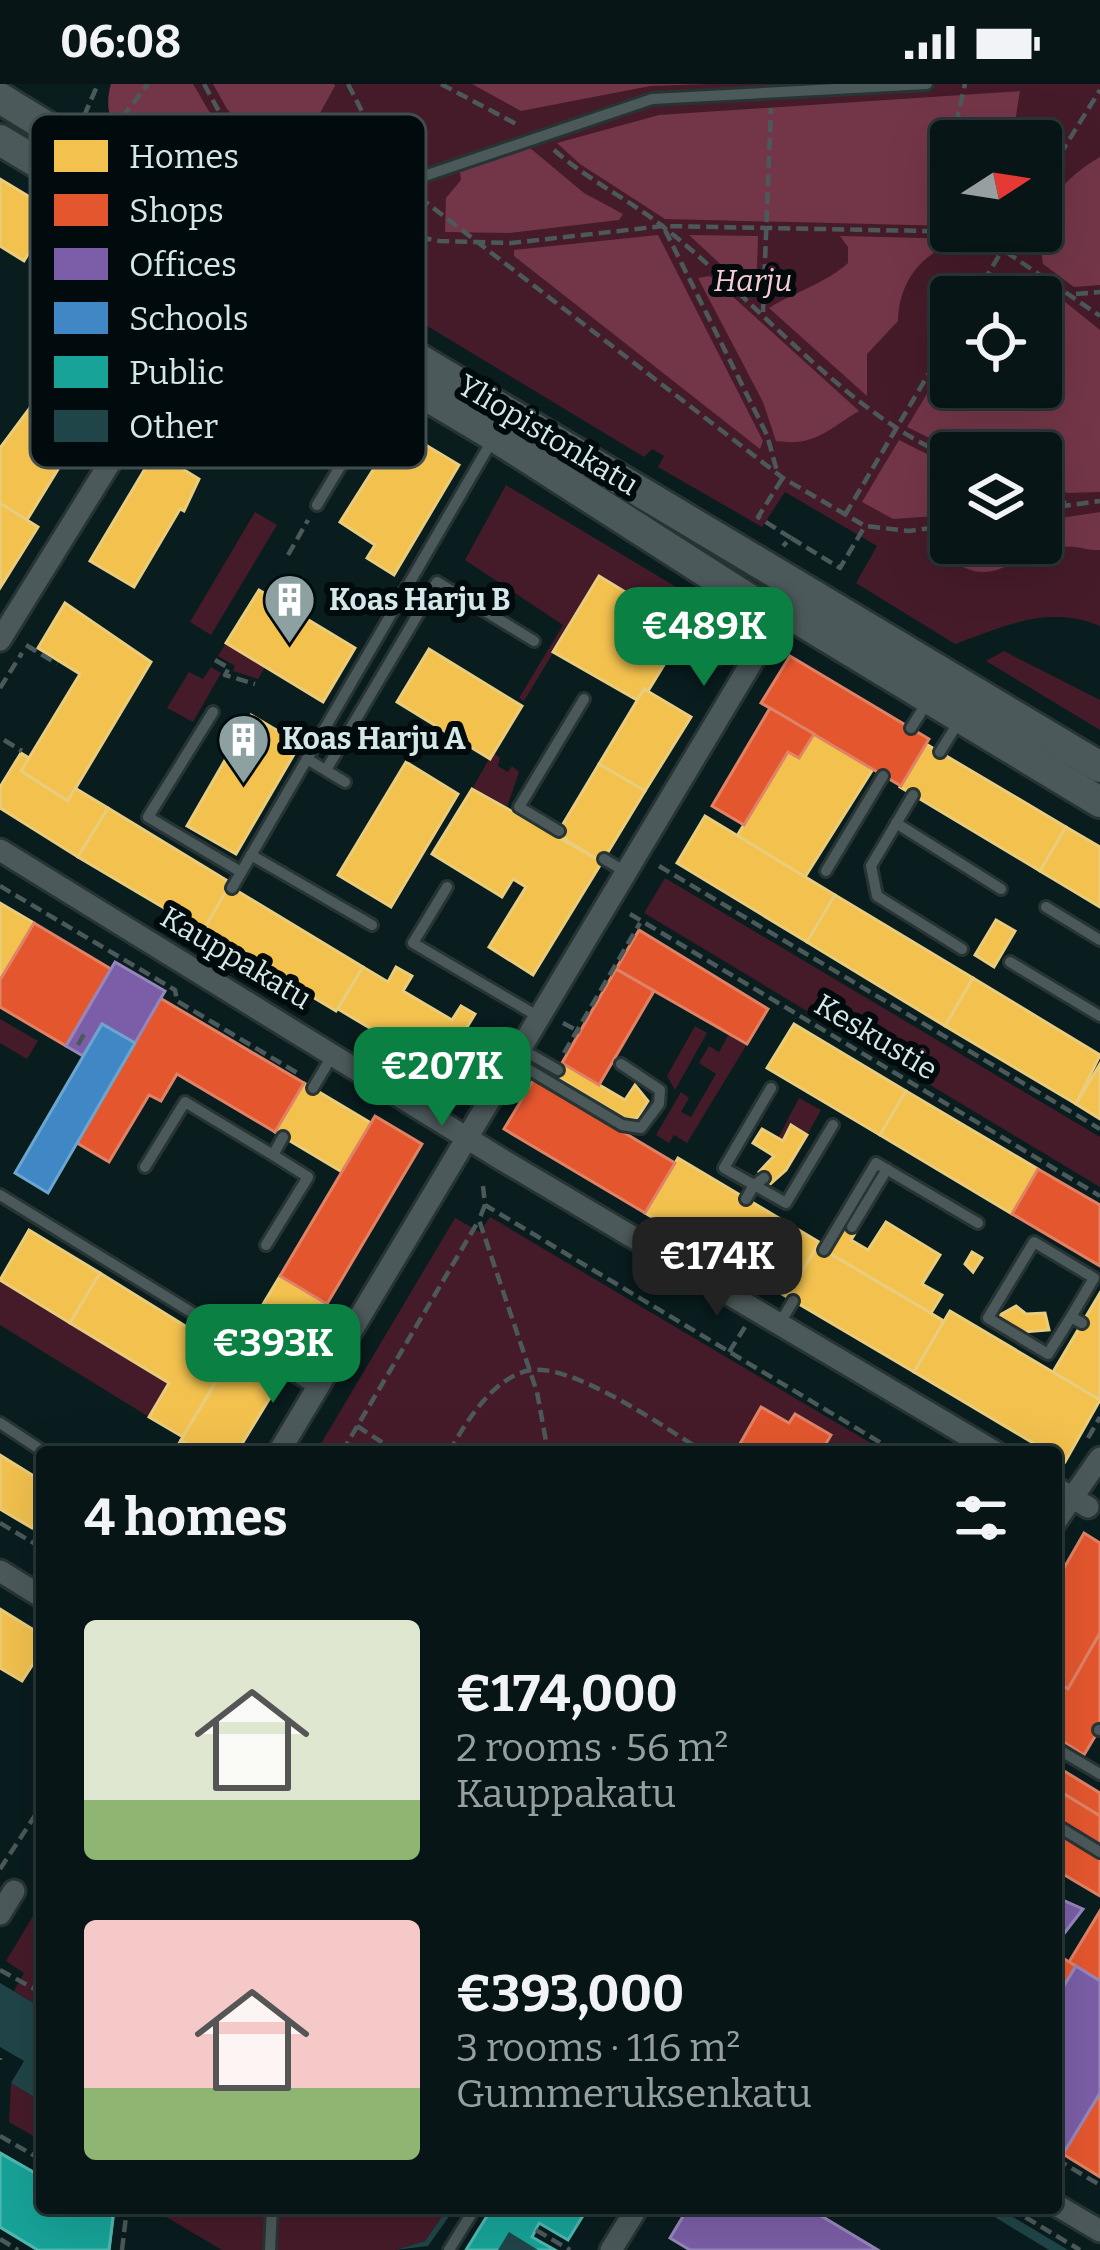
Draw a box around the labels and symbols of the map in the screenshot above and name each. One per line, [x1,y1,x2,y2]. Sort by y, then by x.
legend [30,114,426,468]
north arrow [930,120,1062,252]
text: Homes [129,137,239,177]
text: Shops [129,191,224,231]
text: Offices [129,245,237,285]
park label: Harju [714,263,792,299]
text: Schools [129,299,248,339]
text: Public [129,353,224,393]
street label: Yliopistonkatu [451,367,645,503]
text: Other [129,407,219,447]
building icon: Koas Harju B [262,572,318,646]
place label: Koas Harju B [329,582,511,618]
pin: €489K [620,587,788,689]
building icon: Koas Harju A [215,711,271,785]
place label: Koas Harju A [282,721,466,757]
street label: Kauppakatu [154,899,318,1017]
street label: Keskustie [808,986,944,1088]
pin: €207K [358,1027,526,1129]
pin: €174K [633,1217,801,1319]
pin: €393K [189,1304,357,1406]

